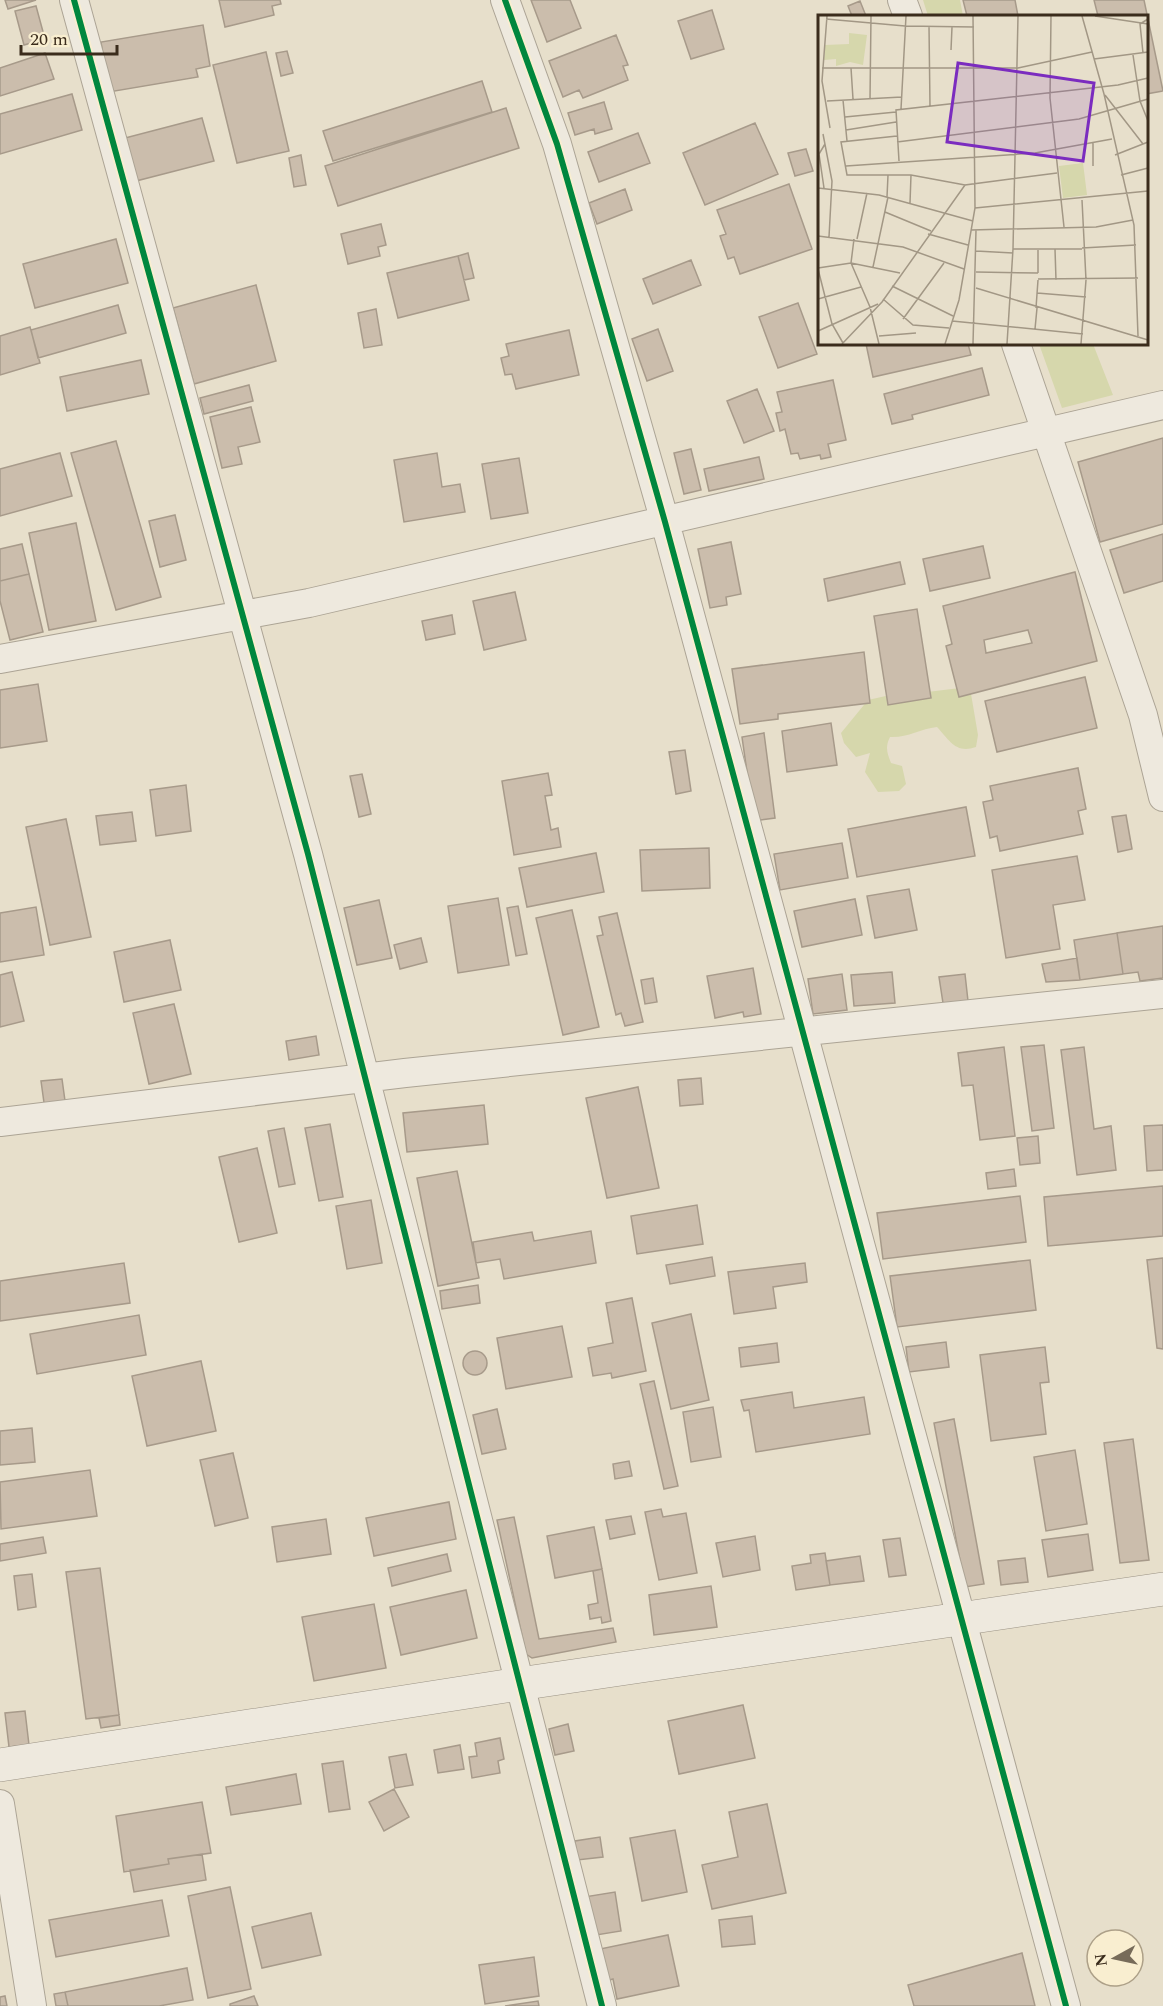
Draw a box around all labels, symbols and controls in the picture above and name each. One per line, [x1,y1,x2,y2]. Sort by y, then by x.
inset map [818,15,1148,345]
scale bar [21,18,117,56]
text: 20 m [30,26,68,53]
north arrow [1085,1928,1145,1988]
text: N [1088,1952,1114,1968]

